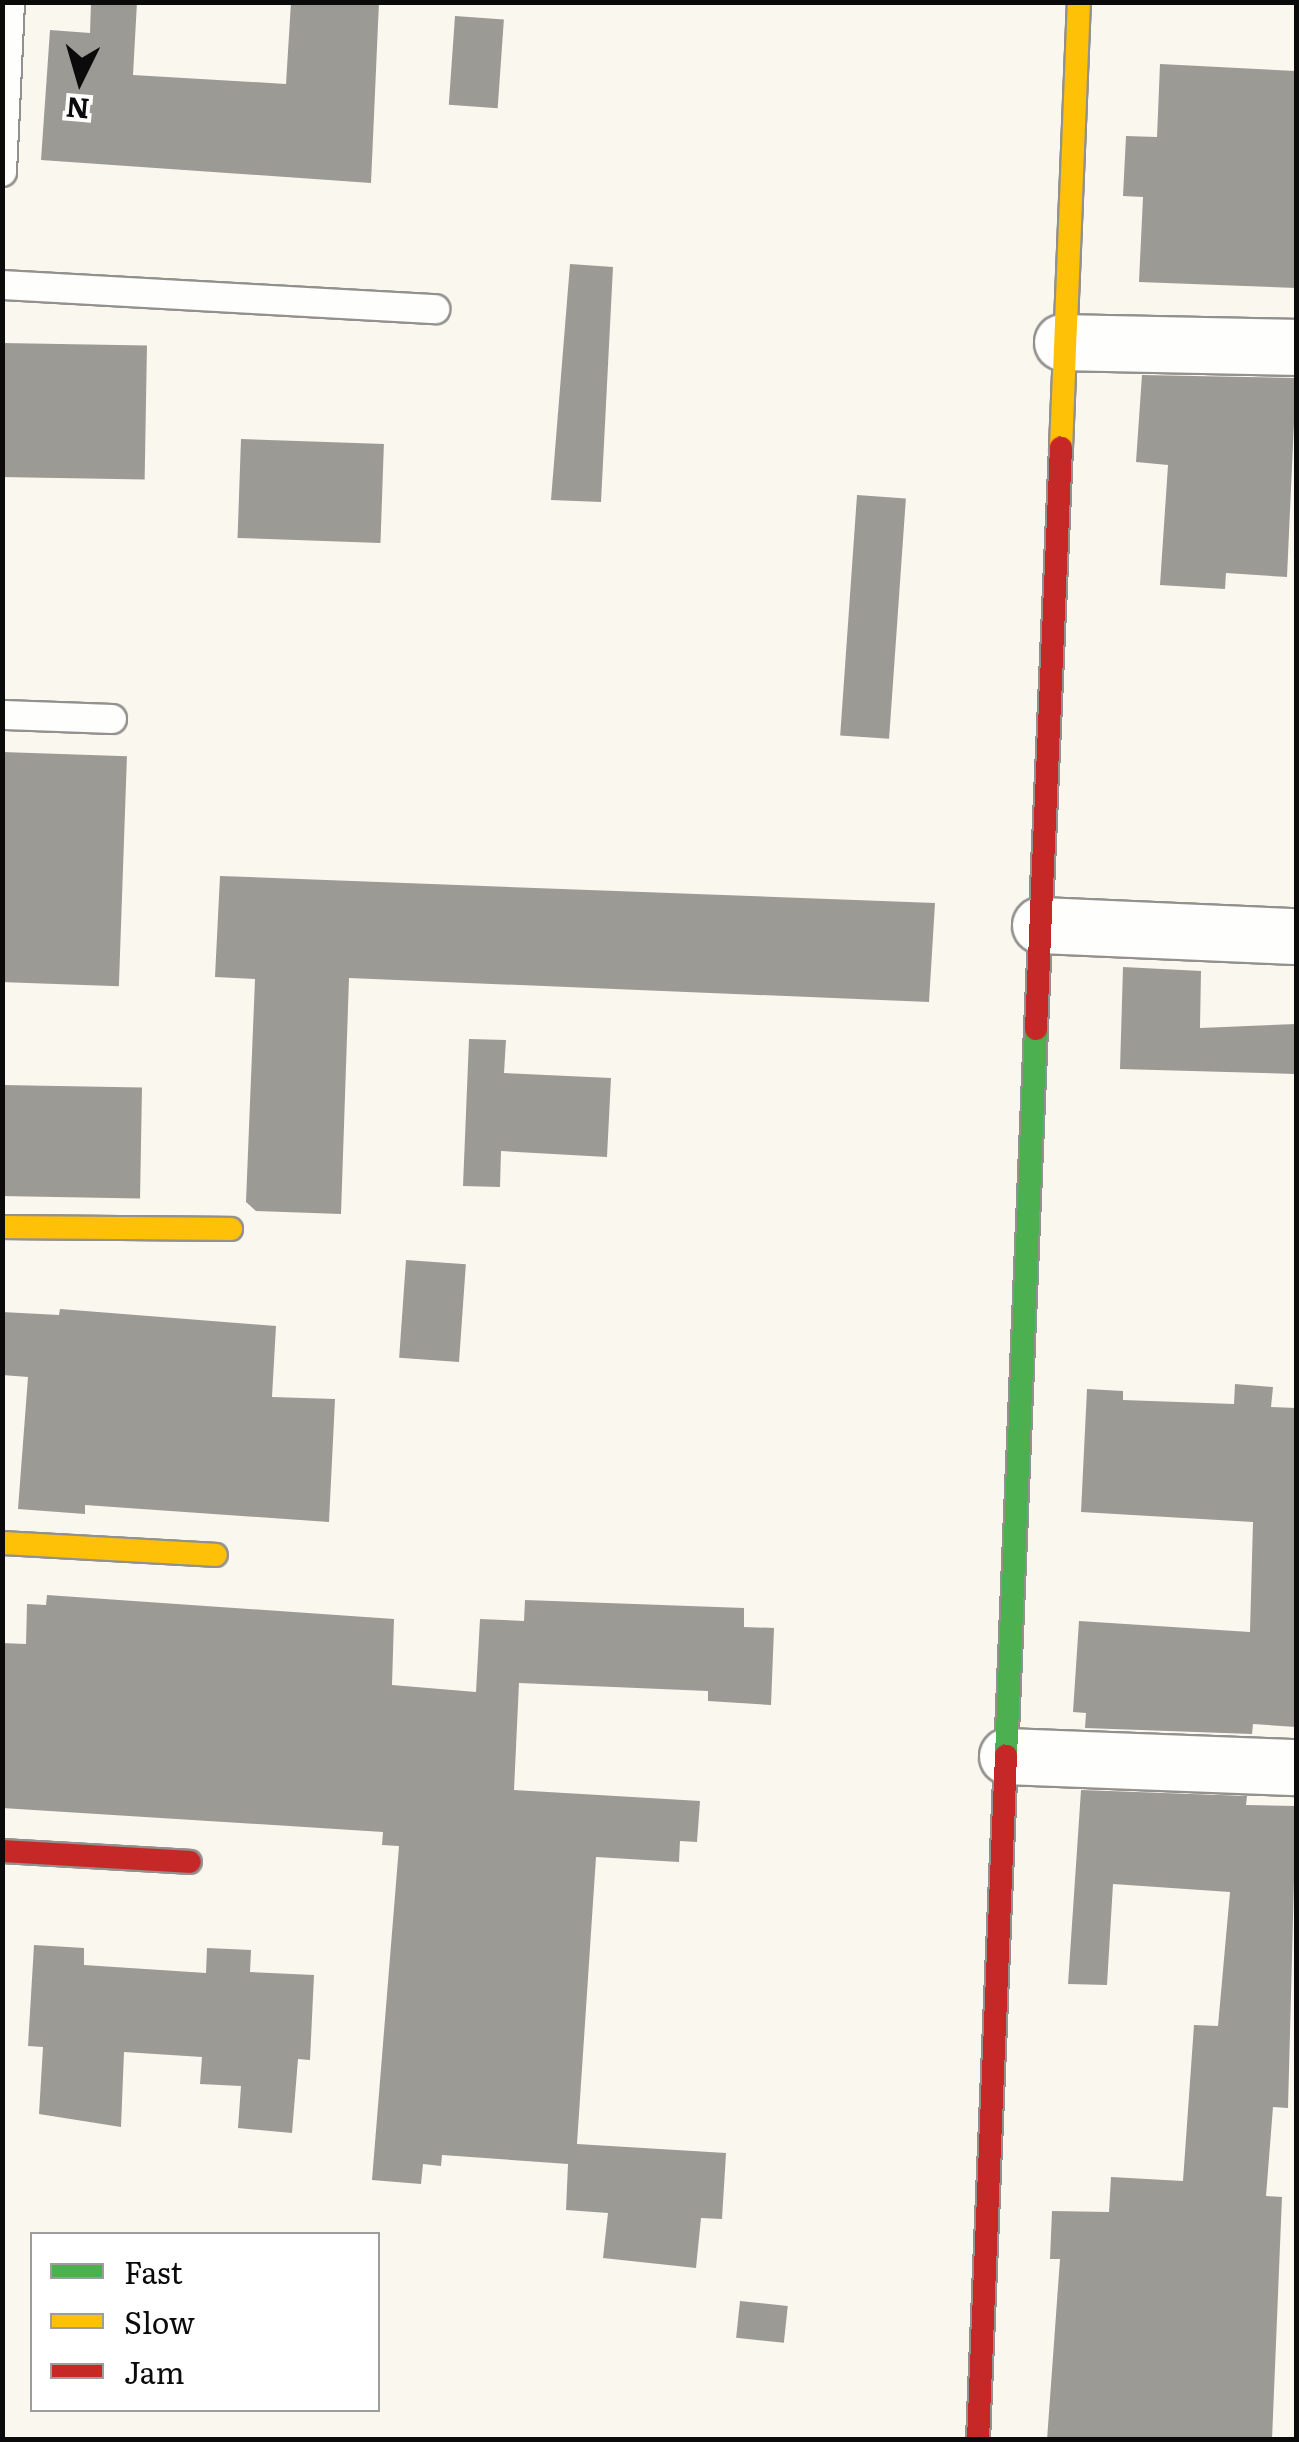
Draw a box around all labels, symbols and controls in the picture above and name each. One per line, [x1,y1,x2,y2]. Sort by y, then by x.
north arrow [30,30,130,130]
text: N [64,88,91,132]
legend [30,2232,380,2412]
text: Fast [124,2249,183,2293]
text: Slow [124,2299,195,2343]
text: Jam [124,2349,184,2393]

